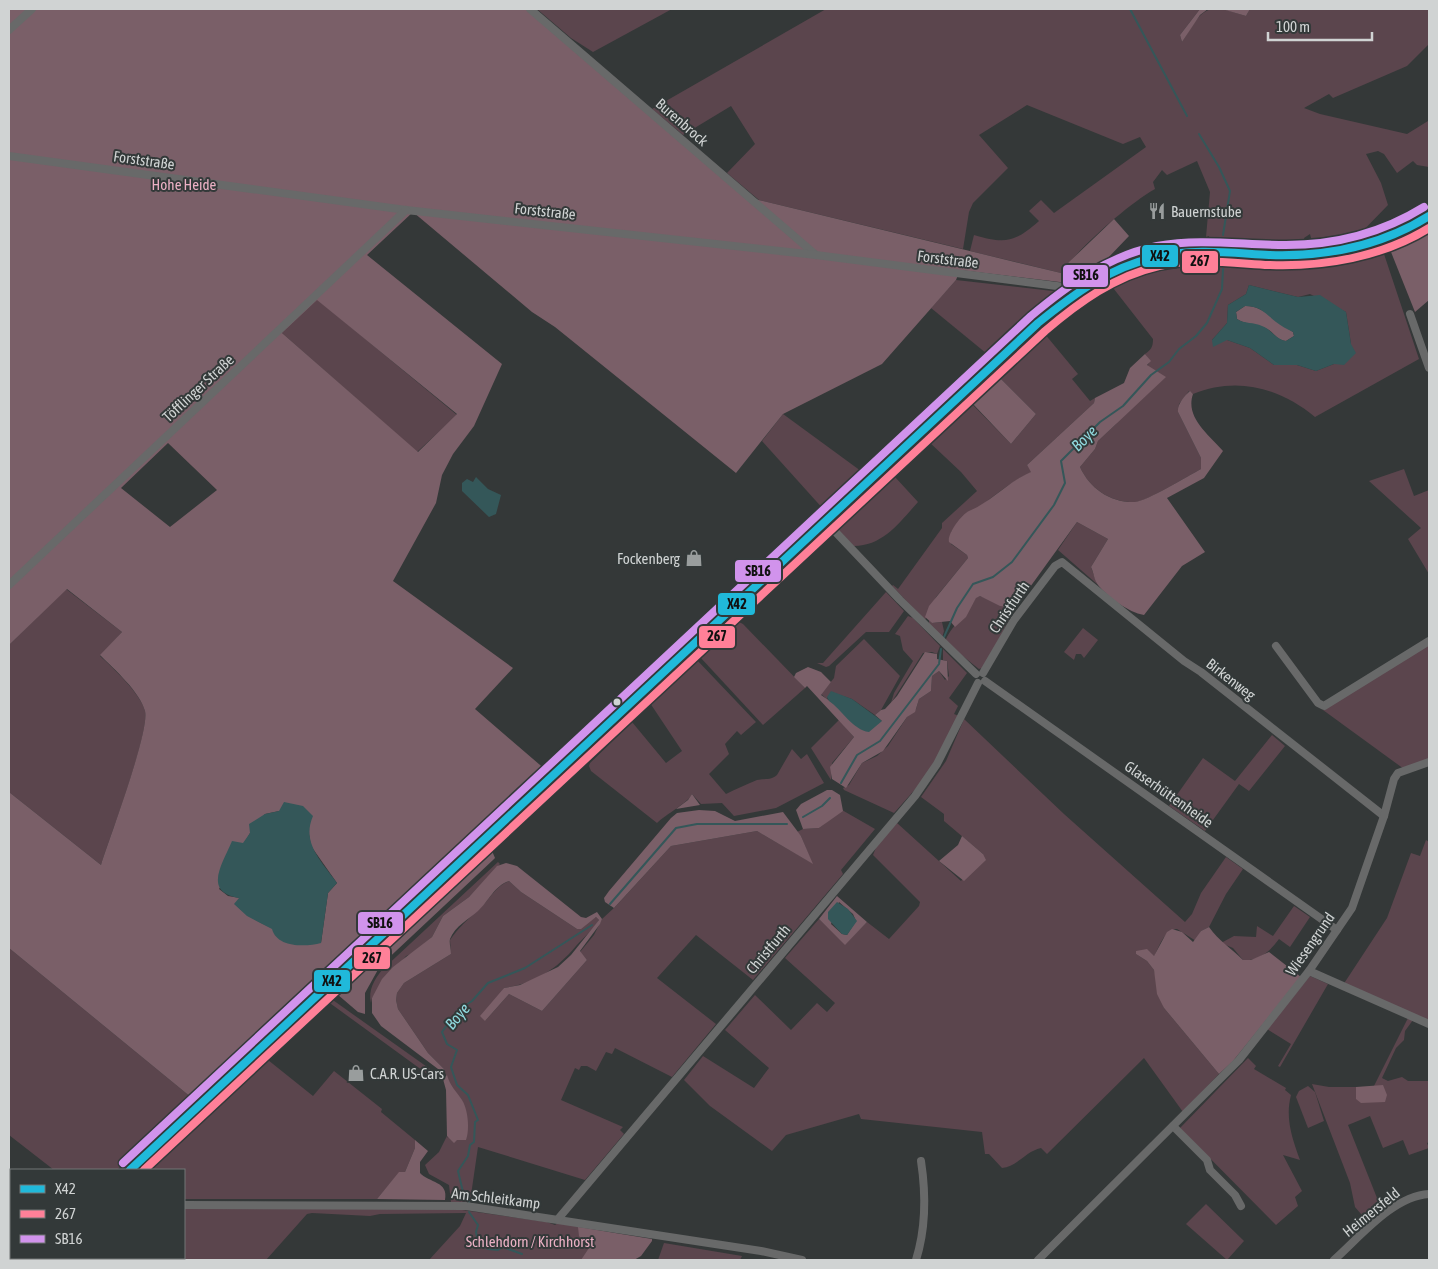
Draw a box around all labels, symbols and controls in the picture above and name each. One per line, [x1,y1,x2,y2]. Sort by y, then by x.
scale bar [1268,10,1372,42]
text: 100 m [1276,18,1310,35]
street label: Burenbrock [652,95,712,150]
street label: Forststraße [112,147,176,173]
park label: Hohe Heide [152,176,217,193]
street label: Forststraße [514,199,577,223]
restaurant icon: Bauernstube [1147,201,1167,221]
place label: Bauernstube [1171,203,1242,220]
line badge: X42 [1141,244,1179,268]
street label: Forststraße [916,247,980,271]
text: X42 [1149,248,1170,264]
line badge: 267 [1181,250,1219,274]
text: 267 [1190,253,1210,269]
line badge: SB16 [1062,264,1109,288]
text: SB16 [1073,267,1099,283]
street label: Töfflinger Straße [159,351,237,425]
water label: Boye [1068,422,1101,455]
shop icon: Fockenberg [684,548,704,568]
place label: Fockenberg [617,550,681,567]
line badge: SB16 [734,559,782,583]
text: SB16 [745,563,771,579]
street label: Christfurth [986,578,1032,636]
line badge: X42 [717,592,756,616]
text: X42 [726,596,747,612]
line badge: 267 [698,625,736,649]
text: 267 [707,628,727,644]
street label: Birkenweg [1203,655,1259,704]
unlabelled marker [612,697,622,707]
street label: Glaserhüttenheide [1122,757,1217,831]
street label: Wiesengrund [1282,909,1338,979]
line badge: SB16 [357,911,404,935]
text: SB16 [367,915,393,931]
street label: Christfurth [743,921,793,977]
line badge: 267 [353,946,391,970]
text: 267 [362,950,382,966]
line badge: X42 [313,969,351,993]
text: X42 [321,973,342,989]
water label: Boye [441,999,474,1033]
shop icon: C.A.R. US-Cars [346,1063,366,1083]
place label: C.A.R. US-Cars [370,1065,444,1082]
legend [10,1169,185,1259]
text: X42 [55,1180,76,1197]
street label: Am Schleitkamp [451,1184,541,1212]
street label: Heimersfeld [1339,1184,1403,1240]
text: 267 [55,1205,76,1222]
text: SB16 [55,1230,83,1247]
park label: Schlehdorn / Kirchhorst [466,1233,594,1250]

